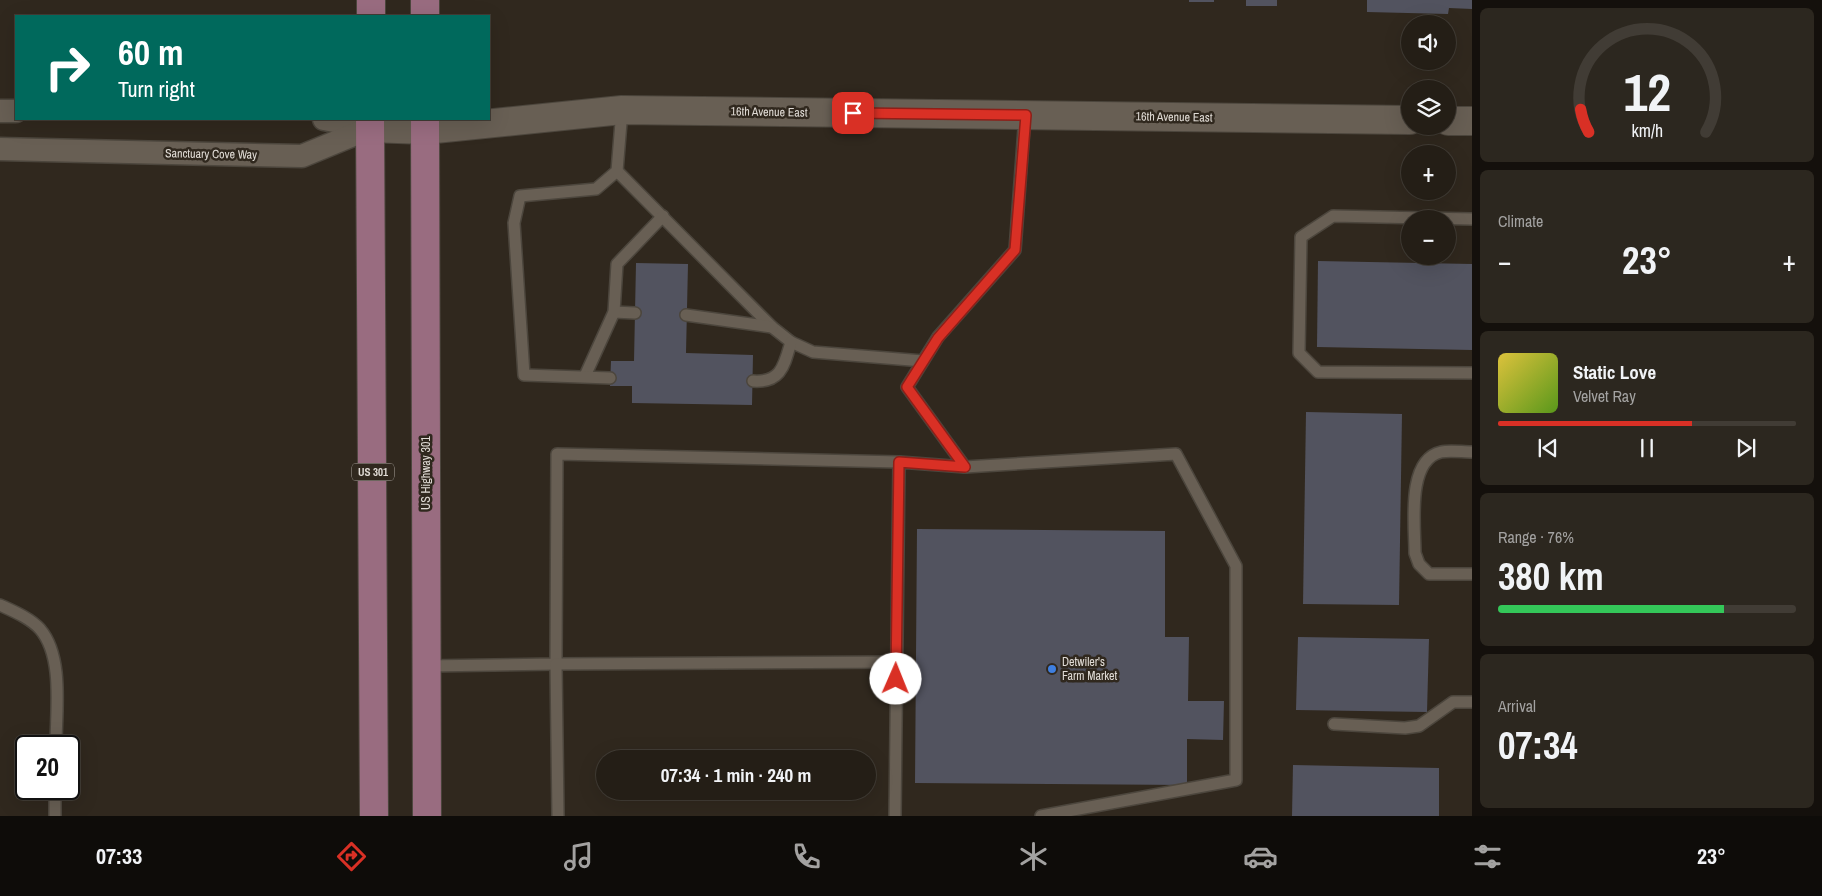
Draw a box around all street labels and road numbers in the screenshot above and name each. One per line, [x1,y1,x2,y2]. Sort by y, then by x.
street label: 16th Avenue East [730,103,808,121]
street label: 16th Avenue East [1135,108,1213,126]
street label: Sanctuary Cove Way [165,145,257,163]
street label: US Highway 301 [418,436,434,510]
road number: US 301 [352,464,394,481]

